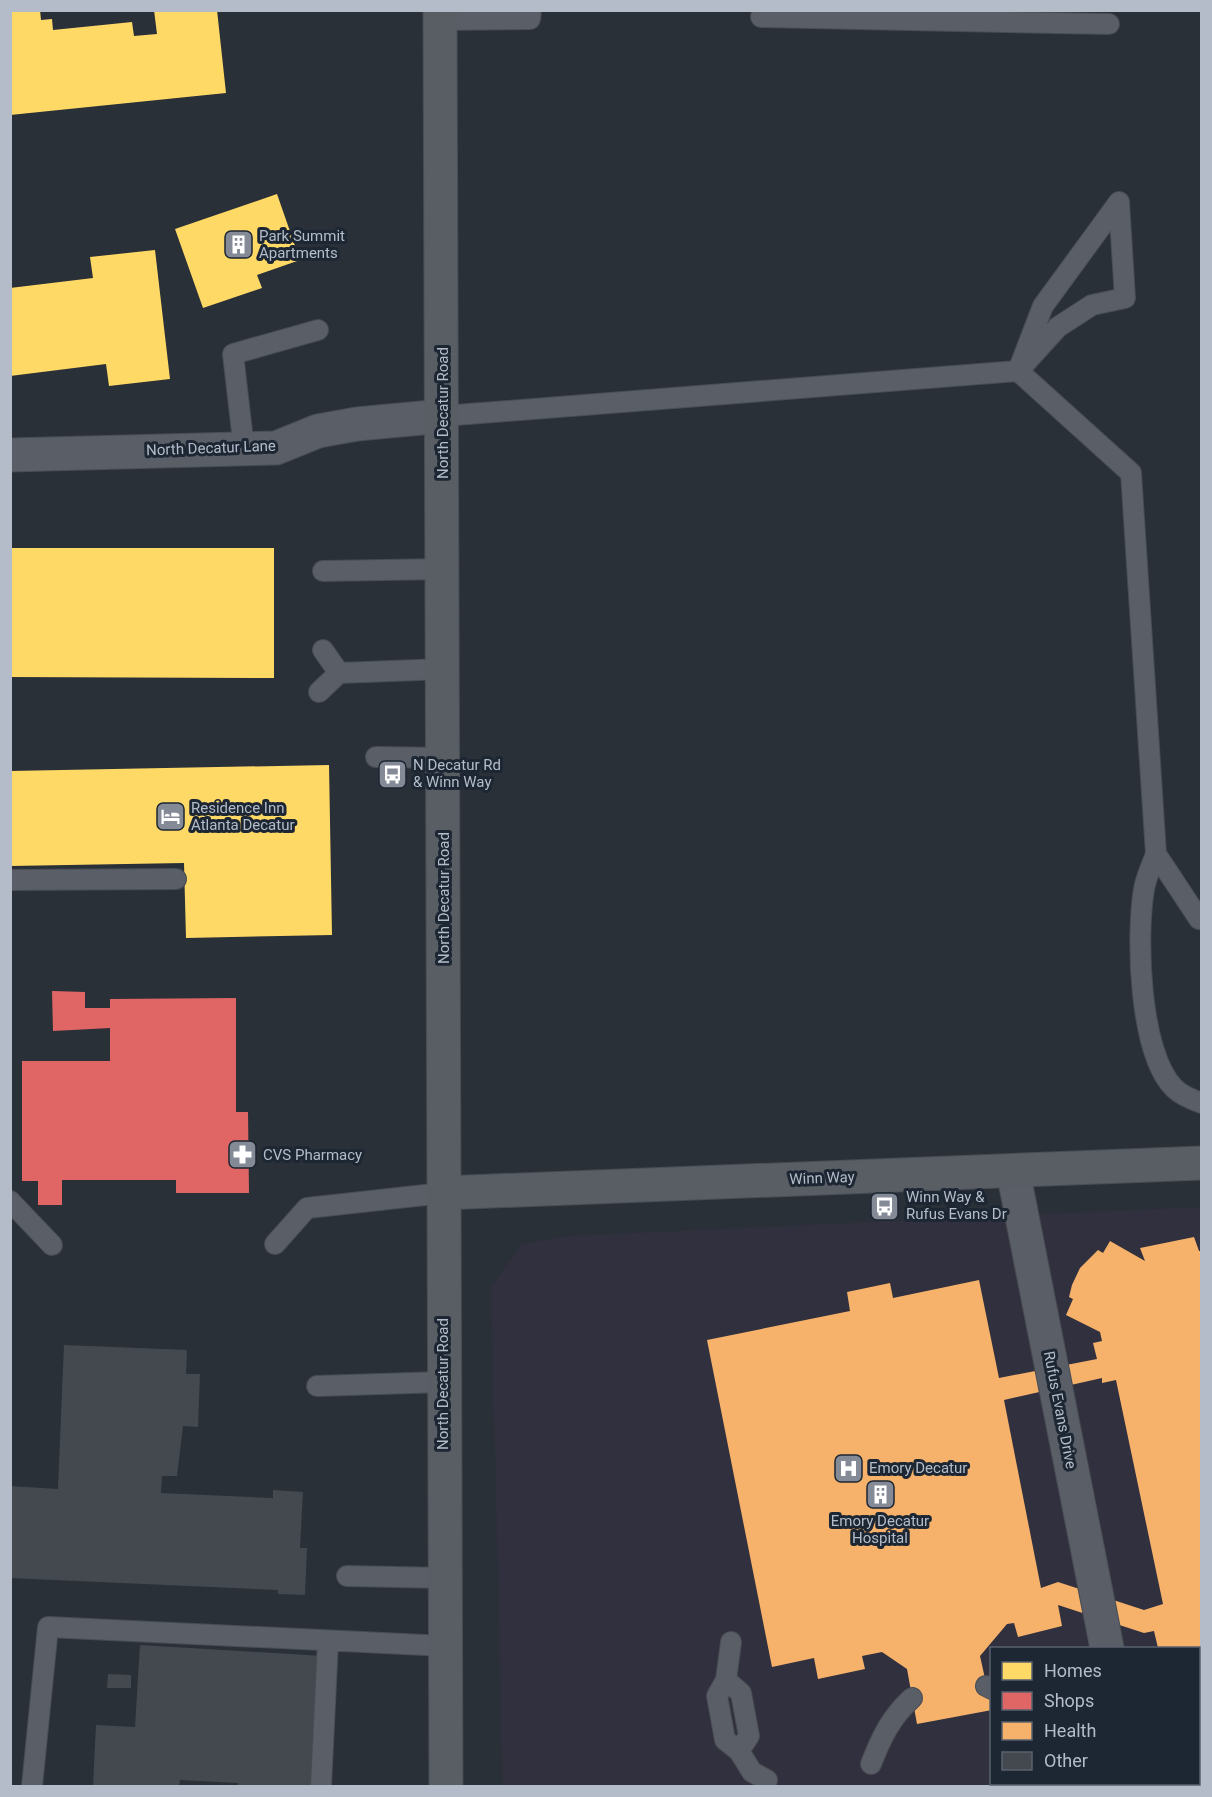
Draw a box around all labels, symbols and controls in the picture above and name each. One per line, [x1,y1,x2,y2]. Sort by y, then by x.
place label: Park Summit Apartments [259,227,345,262]
building icon: Park Summit Apartments [222,229,254,261]
street label: North Decatur Road [434,347,452,479]
street label: North Decatur Lane [146,437,276,459]
place label: N Decatur Rd & Winn Way [413,756,501,791]
bus stop icon: N Decatur Rd & Winn Way [376,758,408,790]
place label: Residence Inn Atlanta Decatur [191,799,295,834]
hotel icon: Residence Inn Atlanta Decatur [154,801,186,833]
street label: North Decatur Road [435,832,453,964]
pharmacy icon: CVS Pharmacy [226,1139,258,1171]
place label: CVS Pharmacy [263,1146,362,1164]
street label: Winn Way [789,1168,855,1188]
place label: Winn Way & Rufus Evans Dr [906,1188,1007,1223]
bus stop icon: Winn Way & Rufus Evans Dr [869,1190,901,1222]
street label: North Decatur Road [434,1318,452,1450]
street label: Rufus Evans Drive [1040,1350,1080,1470]
hospital icon: Emory Decatur [832,1452,864,1484]
place label: Emory Decatur [869,1459,967,1477]
building icon: Emory Decatur Hospital [864,1478,896,1510]
place label: Emory Decatur Hospital [831,1512,929,1547]
legend [990,1647,1200,1785]
text: Homes [1044,1660,1102,1681]
text: Shops [1044,1690,1094,1711]
text: Health [1044,1720,1096,1741]
text: Other [1044,1750,1088,1771]

